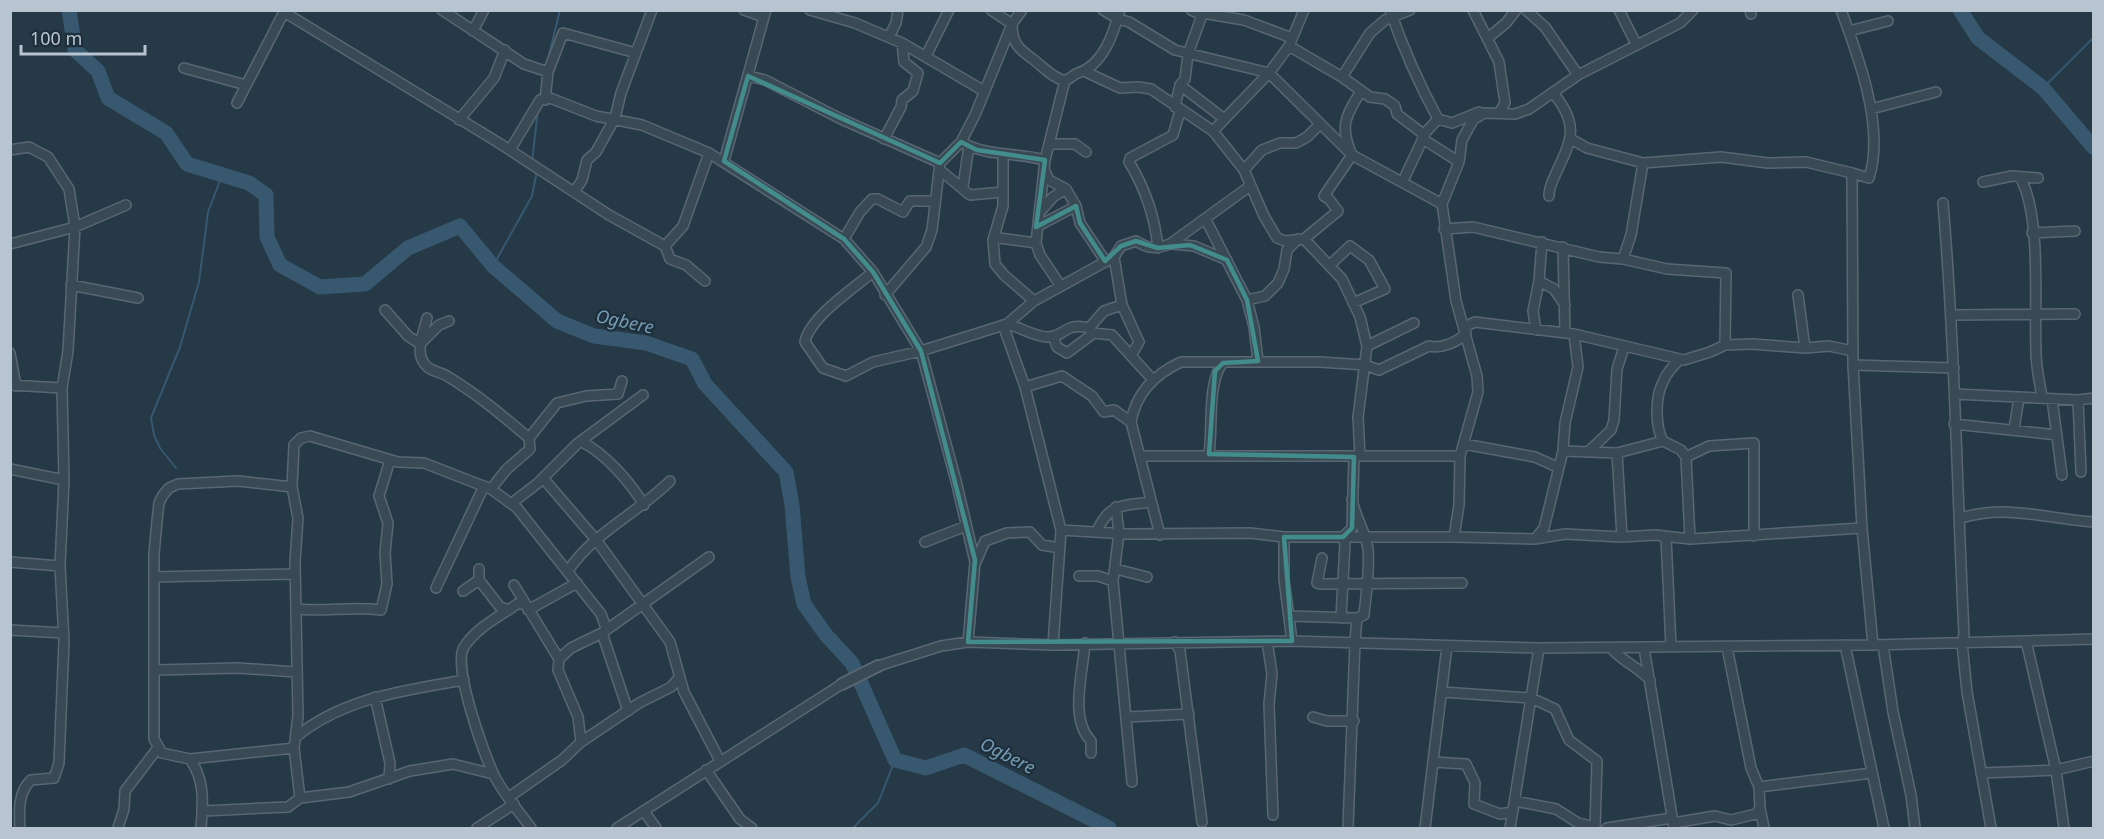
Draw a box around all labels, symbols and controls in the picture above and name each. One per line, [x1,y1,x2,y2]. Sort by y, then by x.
scale bar [21,18,146,56]
text: 100 m [30,26,82,50]
water label: Ogbere [594,303,656,339]
water label: Ogbere [976,731,1040,779]

